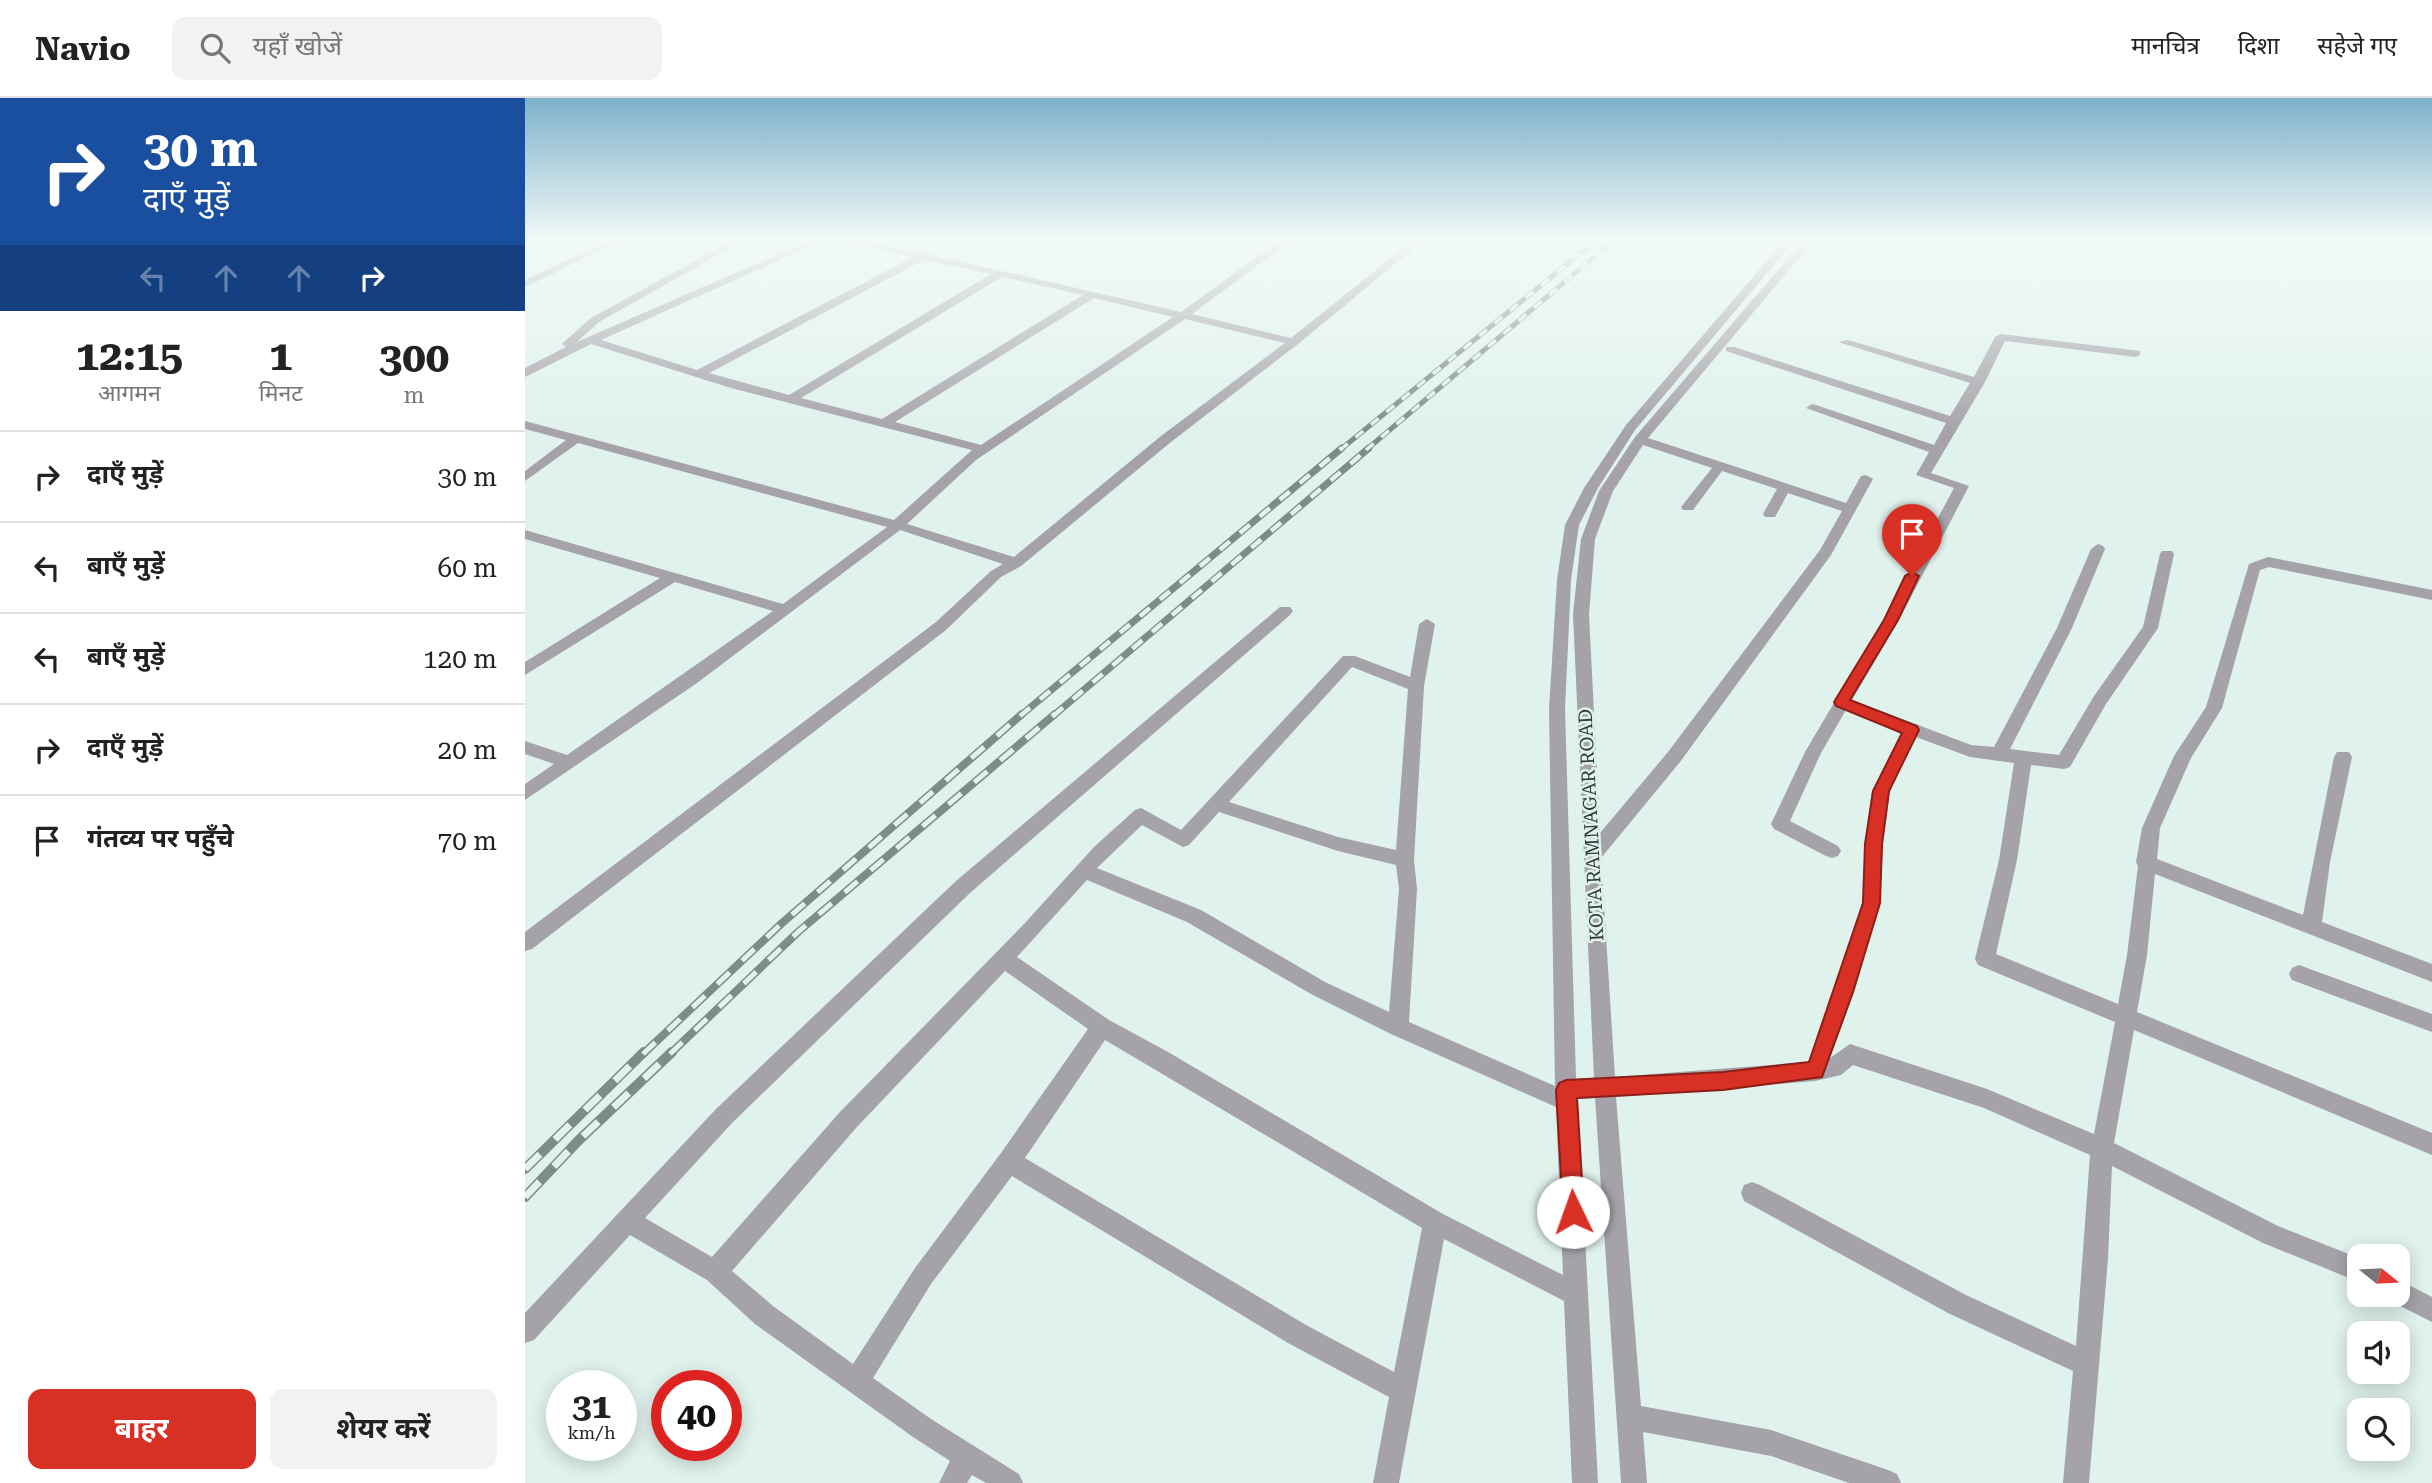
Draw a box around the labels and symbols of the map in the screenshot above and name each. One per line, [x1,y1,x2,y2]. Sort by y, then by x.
pin [1882,504,1942,576]
street label: KOTA RAMNAGAR ROAD [1573,708,1609,942]
position arrow [1536,1175,1610,1249]
north arrow [2347,1244,2410,1307]
speed limit sign: 40 [651,1370,742,1461]

